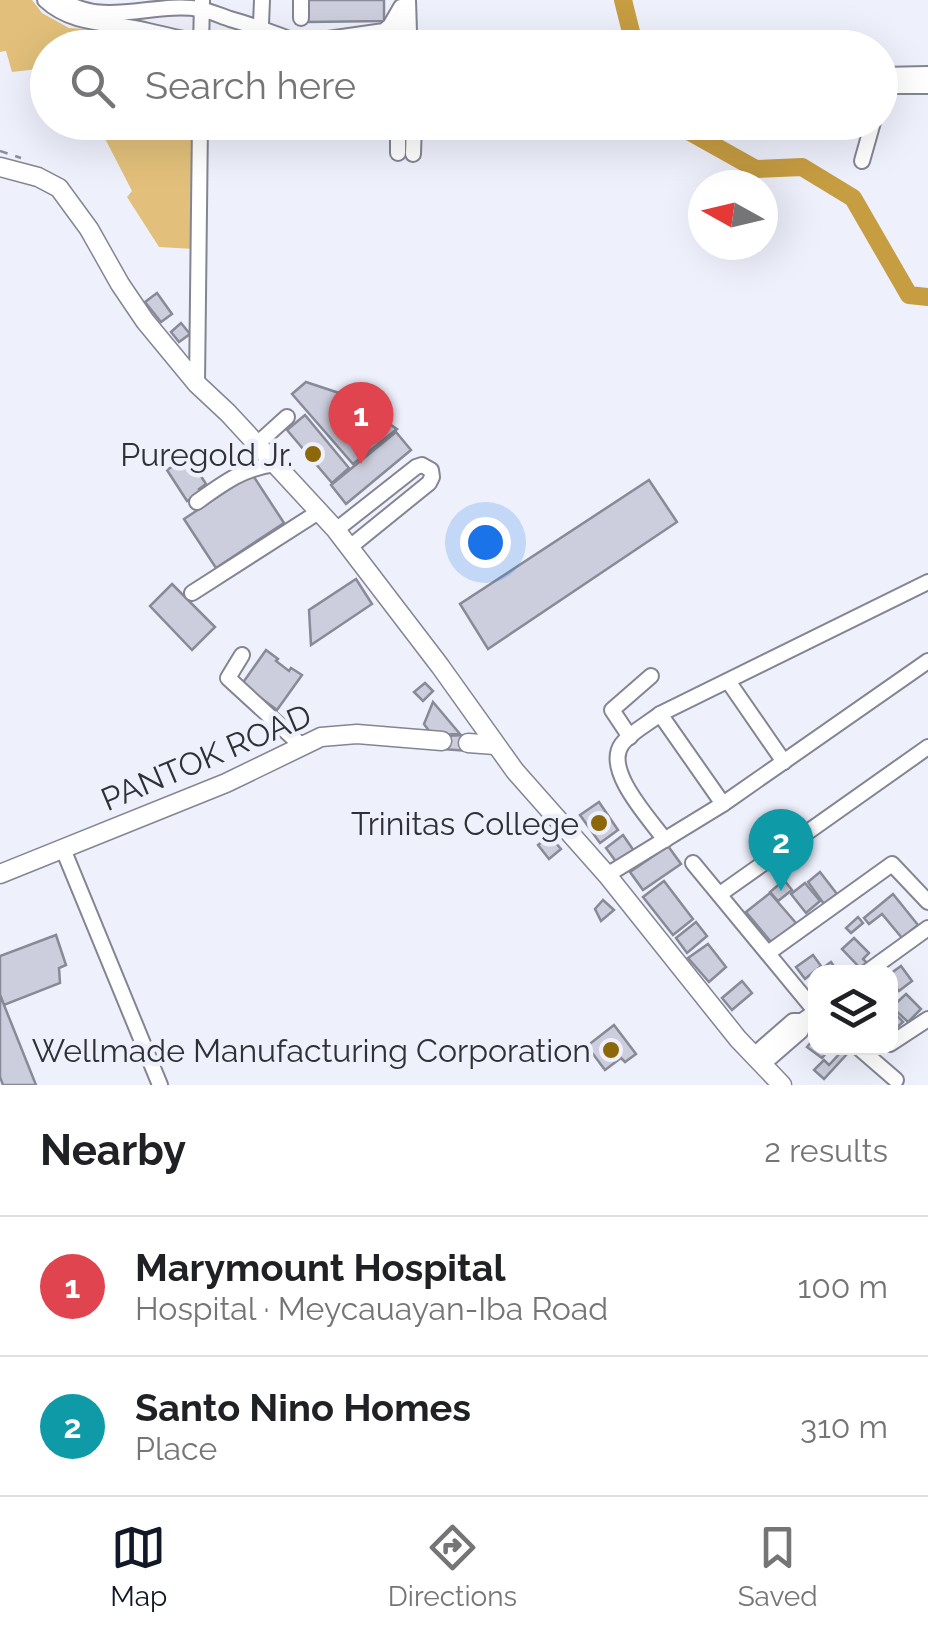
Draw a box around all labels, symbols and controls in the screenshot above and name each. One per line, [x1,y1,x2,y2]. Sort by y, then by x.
search box [30,30,898,140]
icon: search [65,58,120,113]
text: Search here [145,63,356,108]
north arrow [688,170,778,260]
pin: 1 [328,382,394,464]
place label: Puregold Jr. [120,436,293,473]
marker: Puregold Jr. [302,443,324,465]
your location [460,517,511,568]
street label: PANTOK ROAD [95,696,317,818]
place label: Trinitas College [351,805,579,842]
pin: 2 [748,808,814,891]
marker: Trinitas College [588,812,610,834]
map controls [808,965,898,1055]
button: layers [808,965,898,1055]
place label: Wellmade Manufacturing Corporation [32,1032,591,1069]
marker: Wellmade Manufacturing Corporation [600,1039,622,1061]
text: Nearby [40,1126,186,1175]
text: 2 results [764,1132,888,1169]
text: Marymount Hospital [135,1245,506,1290]
text: 1 [65,1268,80,1305]
text: 100 m [798,1268,888,1305]
text: Hospital · Meycauayan-Iba Road [135,1290,608,1327]
text: Santo Nino Homes [135,1385,471,1430]
text: 2 [63,1408,82,1445]
text: 310 m [800,1408,888,1445]
text: Place [135,1430,217,1467]
tab: Map [110,1520,167,1613]
tab: Directions [388,1520,517,1613]
tab: Saved [738,1520,818,1613]

